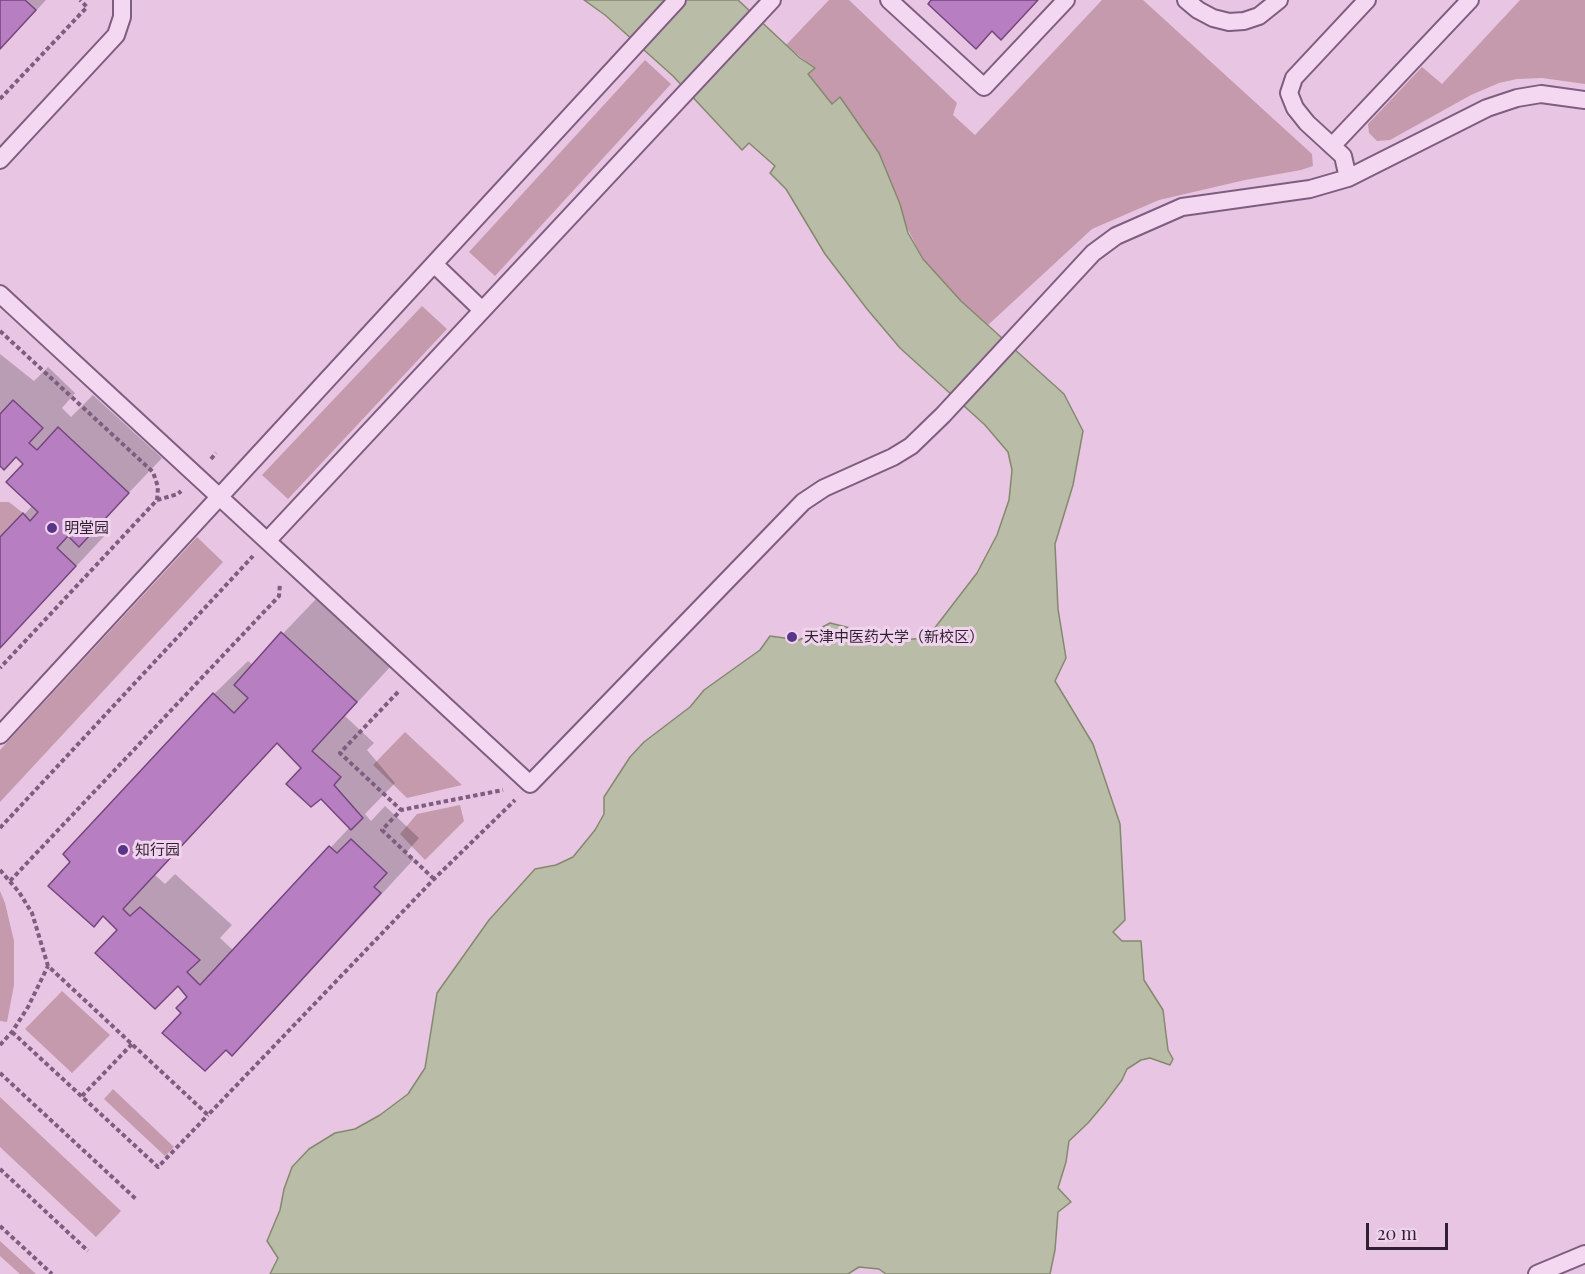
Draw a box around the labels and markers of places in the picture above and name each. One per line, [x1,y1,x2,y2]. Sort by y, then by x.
place label: 明堂园 [64,519,109,537]
marker: 明堂园 [45,521,59,535]
place label: 天津中医药大学（新校区） [804,628,984,646]
marker: 天津中医药大学（新校区） [785,630,799,644]
place label: 知行园 [135,841,180,859]
marker: 知行园 [116,843,130,857]

